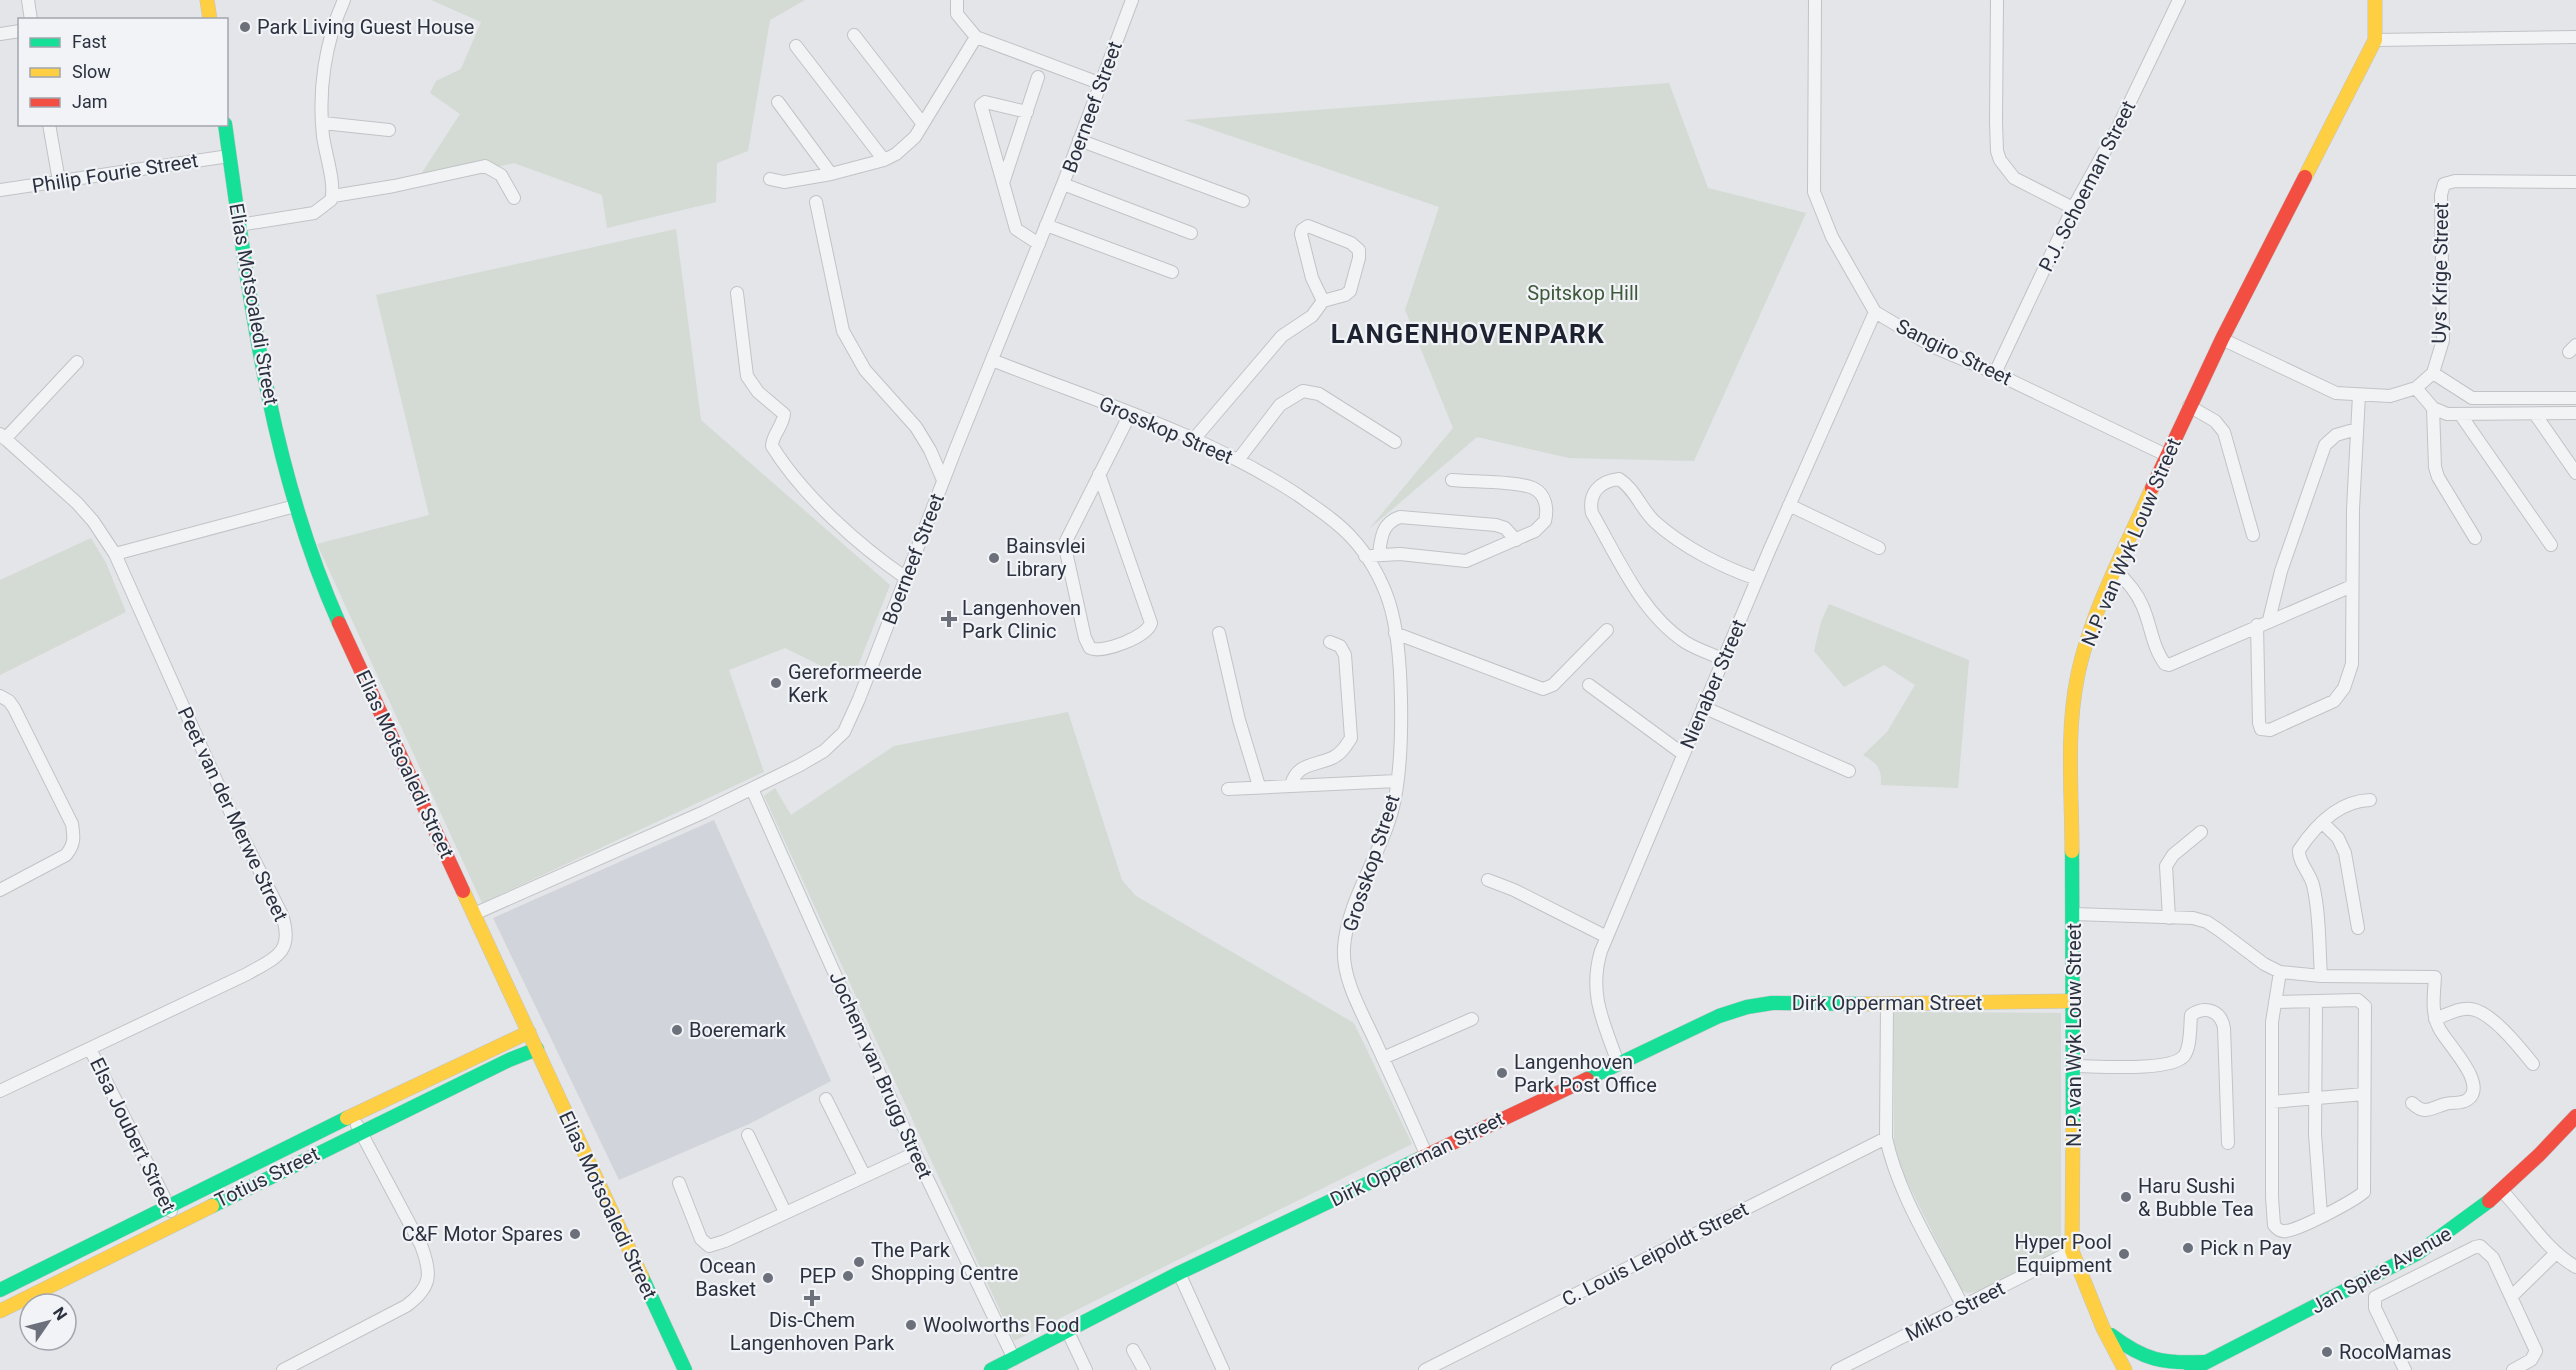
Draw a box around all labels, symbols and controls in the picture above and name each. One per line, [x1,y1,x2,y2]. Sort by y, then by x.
place label: Park Living Guest House [257,15,474,39]
legend [18,18,228,126]
marker: Park Living Guest House [238,20,252,34]
text: Fast [72,31,107,52]
street label: Boerneef Street [1057,38,1127,176]
text: Slow [72,61,111,82]
text: Jam [72,91,108,112]
street label: P.J. Schoeman Street [2034,97,2140,275]
street label: Philip Fourie Street [30,148,200,198]
street label: Elias Motsoaledi Street [224,201,284,407]
street label: Uys Krige Street [2427,202,2453,344]
park label: Spitskop Hill [1527,281,1639,305]
street label: Sangiro Street [1892,314,2016,390]
district label: LANGENHOVENPARK [1331,319,1605,349]
street label: Grosskop Street [1096,391,1236,469]
street label: N.P. van Wyk Louw Street [2076,434,2186,650]
street label: Boerneef Street [877,490,949,628]
place label: Bainsvlei Library [1006,534,1086,581]
marker: Bainsvlei Library [987,551,1001,565]
place label: Langenhoven Park Clinic [962,596,1081,643]
marker: Langenhoven Park Clinic [940,610,958,628]
street label: Nienaber Street [1675,616,1751,752]
place label: Gereformeerde Kerk [788,660,922,707]
street label: Elias Motsoaledi Street [351,666,459,862]
marker: Gereformeerde Kerk [769,676,783,690]
street label: Peet van der Merwe Street [173,703,293,925]
street label: Grosskop Street [1338,791,1404,935]
street label: N.P. van Wyk Louw Street [2062,923,2086,1147]
street label: Jochem van Brugg Street [825,968,937,1182]
street label: Dirk Opperman Street [1792,991,1982,1015]
place label: Boeremark [689,1018,787,1042]
marker: Boeremark [670,1023,684,1037]
place label: Langenhoven Park Post Office [1514,1050,1657,1097]
street label: Elsa Joubert Street [85,1054,181,1216]
marker: Langenhoven Park Post Office [1495,1066,1509,1080]
street label: Dirk Opperman Street [1326,1106,1508,1212]
street label: Elias Motsoaledi Street [554,1107,662,1303]
street label: Totius Street [211,1141,323,1213]
place label: Haru Sushi & Bubble Tea [2138,1174,2254,1221]
marker: Haru Sushi & Bubble Tea [2119,1190,2133,1204]
street label: C. Louis Leipoldt Street [1558,1197,1752,1311]
street label: Jan Spies Avenue [2306,1221,2456,1319]
place label: C&F Motor Spares [402,1222,563,1246]
marker: C&F Motor Spares [568,1227,582,1241]
place label: Hyper Pool Equipment [2015,1230,2112,1277]
place label: Pick n Pay [2200,1236,2292,1260]
place label: The Park Shopping Centre [871,1238,1018,1285]
marker: Pick n Pay [2181,1241,2195,1255]
marker: Hyper Pool Equipment [2117,1247,2131,1261]
place label: Ocean Basket [695,1254,756,1301]
marker: The Park Shopping Centre [852,1255,866,1269]
place label: PEP [799,1264,836,1288]
marker: PEP [841,1269,855,1283]
marker: Ocean Basket [761,1271,775,1285]
street label: Mikro Street [1901,1276,2009,1346]
marker: Dis-Chem Langenhoven Park [805,1291,819,1305]
north arrow [18,1292,78,1352]
text: N [49,1304,71,1324]
place label: Dis-Chem Langenhoven Park [730,1308,895,1355]
place label: Woolworths Food [923,1313,1080,1337]
marker: Woolworths Food [904,1318,918,1332]
place label: RocoMamas [2339,1340,2452,1364]
marker: RocoMamas [2320,1345,2334,1359]

